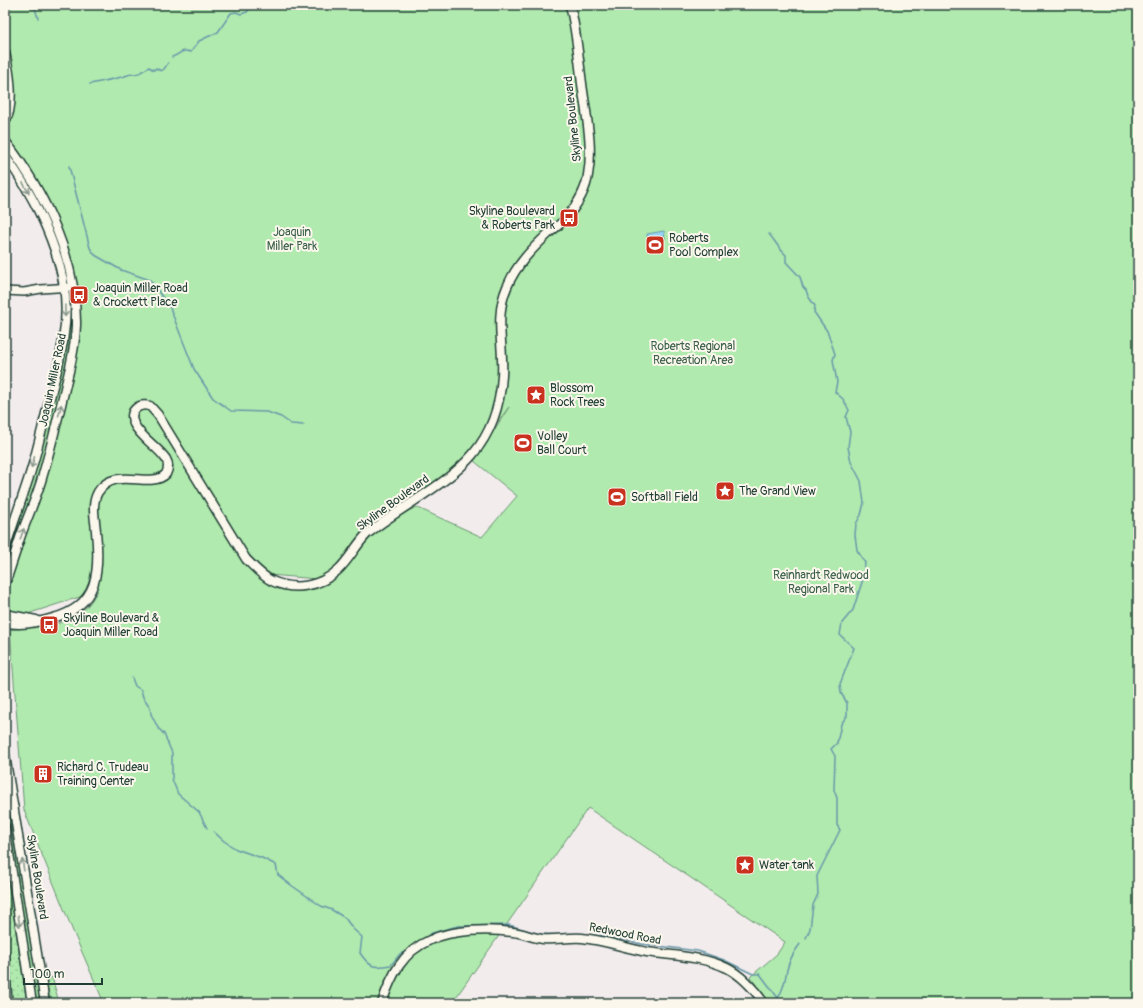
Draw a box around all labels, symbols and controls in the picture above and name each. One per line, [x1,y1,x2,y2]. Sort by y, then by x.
street label: Skyline Boulevard [561,75,585,163]
one-way arrow [23,182,30,194]
place label: Skyline Boulevard & Roberts Park [469,204,555,233]
bus stop icon: Skyline Boulevard & Roberts Park [558,207,580,229]
park label: Joaquin Miller Park [267,225,317,254]
place label: Roberts Pool Complex [669,231,739,260]
sports icon: Roberts Pool Complex [644,234,666,256]
place label: Joaquin Miller Road & Crockett Place [93,281,188,310]
bus stop icon: Joaquin Miller Road & Crockett Place [68,284,90,306]
one-way arrow [61,304,69,317]
street label: Joaquin Miller Road [36,332,70,428]
park label: Roberts Regional Recreation Area [651,339,736,368]
place label: Blossom Rock Trees [550,381,605,410]
place icon: Blossom Rock Trees [525,384,547,406]
one-way arrow [56,404,64,417]
place label: Volley Ball Court [537,429,587,458]
sports icon: Volley Ball Court [512,432,534,454]
one-way arrow [29,455,36,468]
street label: Skyline Boulevard [354,472,432,534]
place icon: The Grand View [714,480,736,502]
place label: The Grand View [739,484,816,499]
sports icon: Softball Field [606,486,628,508]
place label: Softball Field [631,490,698,505]
one-way arrow [19,528,26,541]
park label: Reinhardt Redwood Regional Park [773,568,869,597]
place label: Skyline Boulevard & Joaquin Miller Road [63,611,159,640]
bus stop icon: Skyline Boulevard & Joaquin Miller Road [38,614,60,636]
place label: Richard C. Trudeau Training Center [57,760,148,789]
building icon: Richard C. Trudeau Training Center [32,763,54,785]
street label: Skyline Boulevard [23,833,51,921]
place icon: Water tank [734,854,756,876]
place label: Water tank [759,858,814,873]
one-way arrow [19,859,27,872]
one-way arrow [15,914,23,927]
street label: Redwood Road [588,920,662,948]
scale bar [24,960,102,986]
text: 100 m [30,967,65,982]

